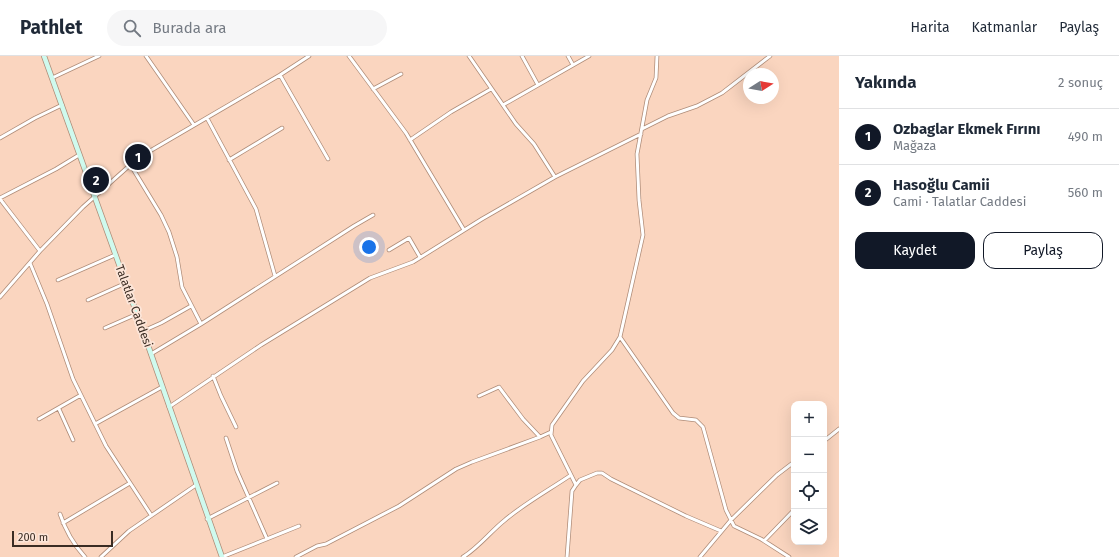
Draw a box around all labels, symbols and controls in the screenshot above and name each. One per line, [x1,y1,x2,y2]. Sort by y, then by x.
search box [107,10,387,46]
text: Pathlet [20,16,83,39]
icon: search [121,17,143,39]
text: Burada ara [153,19,226,37]
text: Harita [911,19,950,36]
text: Katmanlar [972,19,1037,36]
text: Paylaş [1059,19,1099,36]
north arrow [743,68,779,104]
text: Yakında [855,72,916,93]
text: 2 sonuç [1058,75,1103,90]
text: Ozbaglar Ekmek Fırını [893,120,1041,138]
text: 1 [865,129,871,144]
text: 490 m [1068,129,1103,144]
text: Mağaza [893,138,936,153]
pin: 1 [125,142,151,172]
pin: 2 [83,165,109,195]
text: Hasoğlu Camii [893,176,990,194]
text: 2 [865,185,871,200]
text: 560 m [1068,185,1103,200]
text: Cami · Talatlar Caddesi [893,194,1026,209]
button: Kaydet [855,232,975,269]
button: Paylaş [983,232,1103,269]
your location [359,237,379,257]
street label: Talatlar Caddesi [113,263,155,349]
map controls [791,401,827,545]
button: + [791,401,827,437]
button: − [791,437,827,473]
button: locate [791,473,827,509]
button: layers [791,509,827,545]
scale bar [12,529,113,548]
text: 200 m [18,531,48,544]

